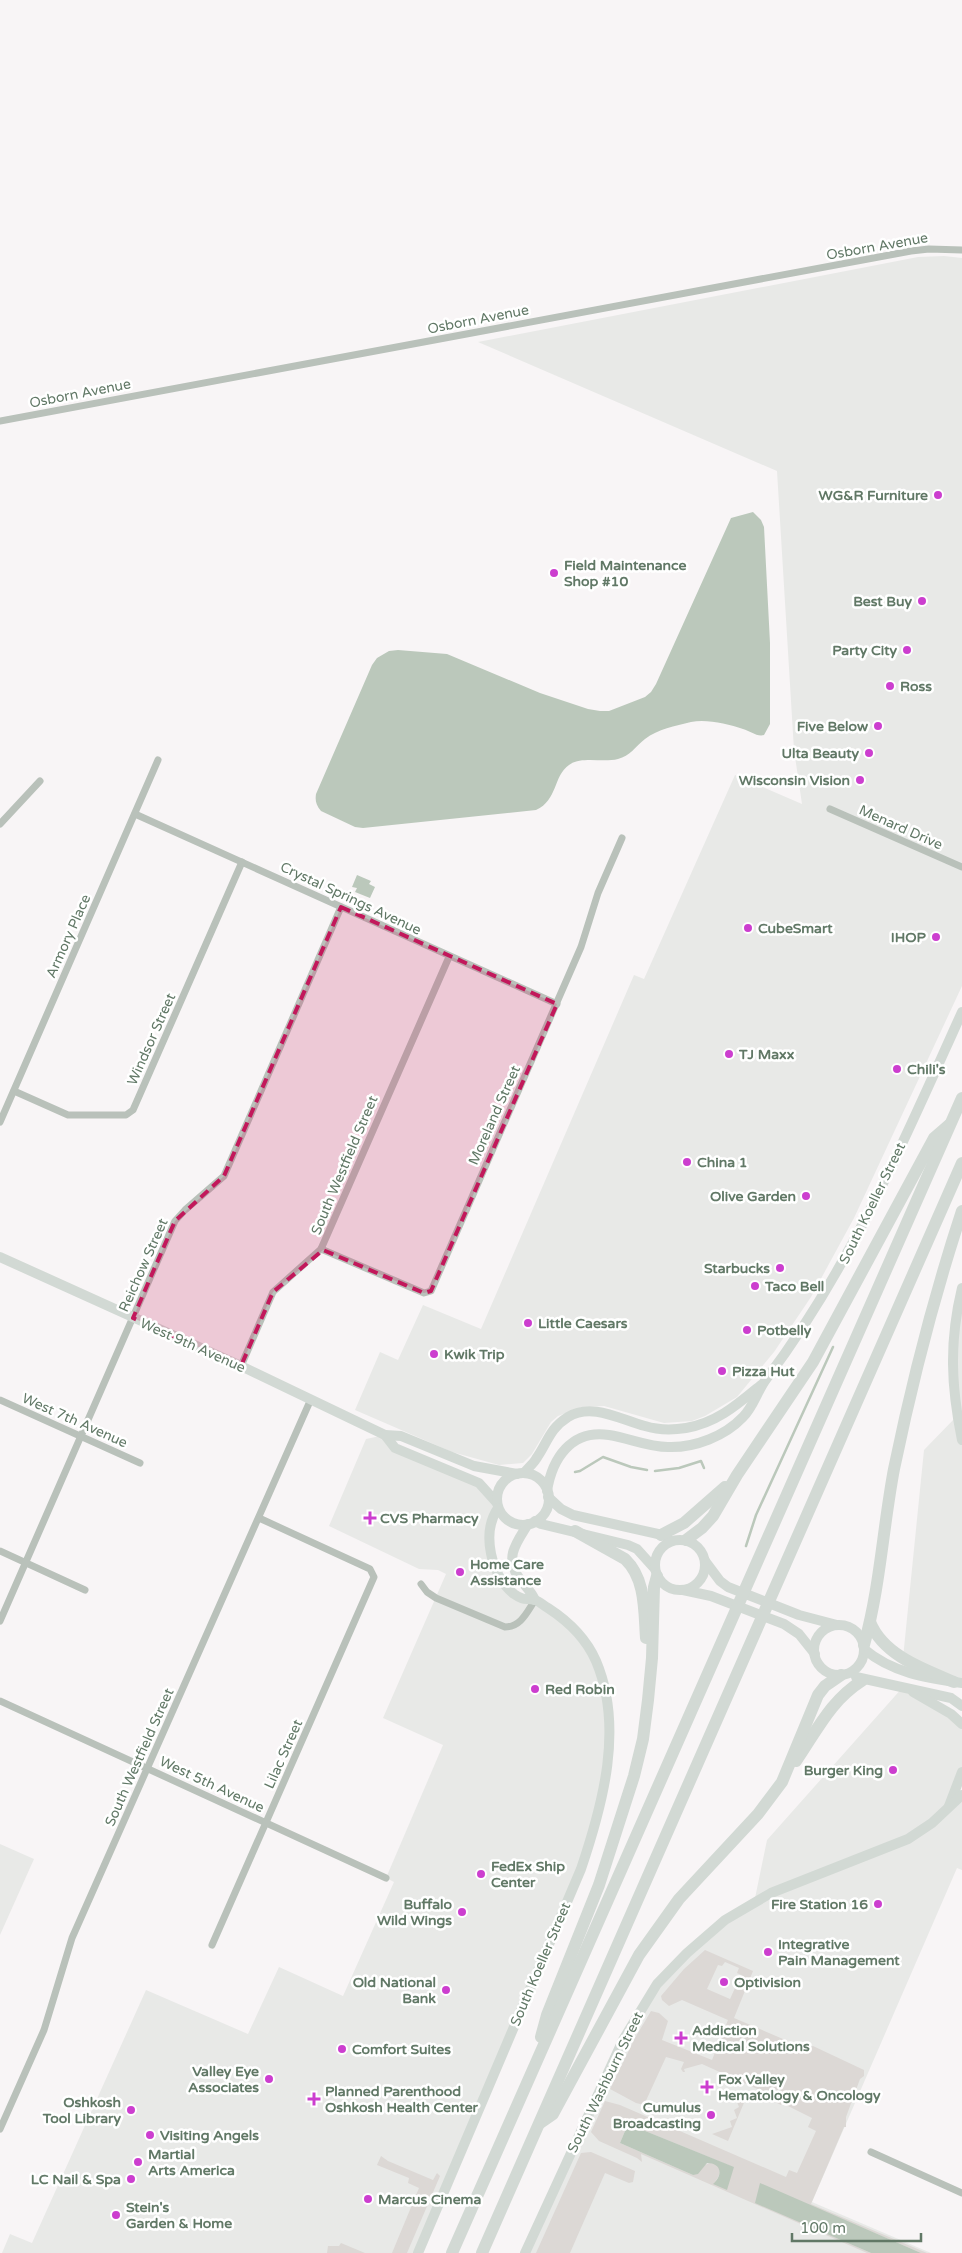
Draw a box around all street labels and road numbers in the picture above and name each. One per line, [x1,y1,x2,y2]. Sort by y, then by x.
street label: Osborn Avenue [825,229,929,264]
street label: Osborn Avenue [426,301,530,338]
street label: Osborn Avenue [28,375,132,412]
street label: Menard Drive [856,801,945,854]
street label: Crystal Springs Avenue [278,858,424,939]
street label: Armory Place [42,892,94,981]
street label: Windsor Street [124,990,180,1088]
street label: Moreland Street [465,1062,524,1168]
street label: South Westfield Street [307,1092,382,1237]
street label: South Koeller Street [836,1139,910,1267]
street label: Reichow Street [115,1215,172,1315]
street label: West 9th Avenue [137,1315,248,1376]
street label: West 7th Avenue [19,1390,130,1451]
street label: South Westfield Street [101,1685,178,1829]
street label: Lilac Street [261,1716,307,1791]
street label: West 5th Avenue [157,1753,267,1816]
street label: South Koeller Street [507,1899,575,2029]
street label: South Washburn Street [564,2008,647,2156]

